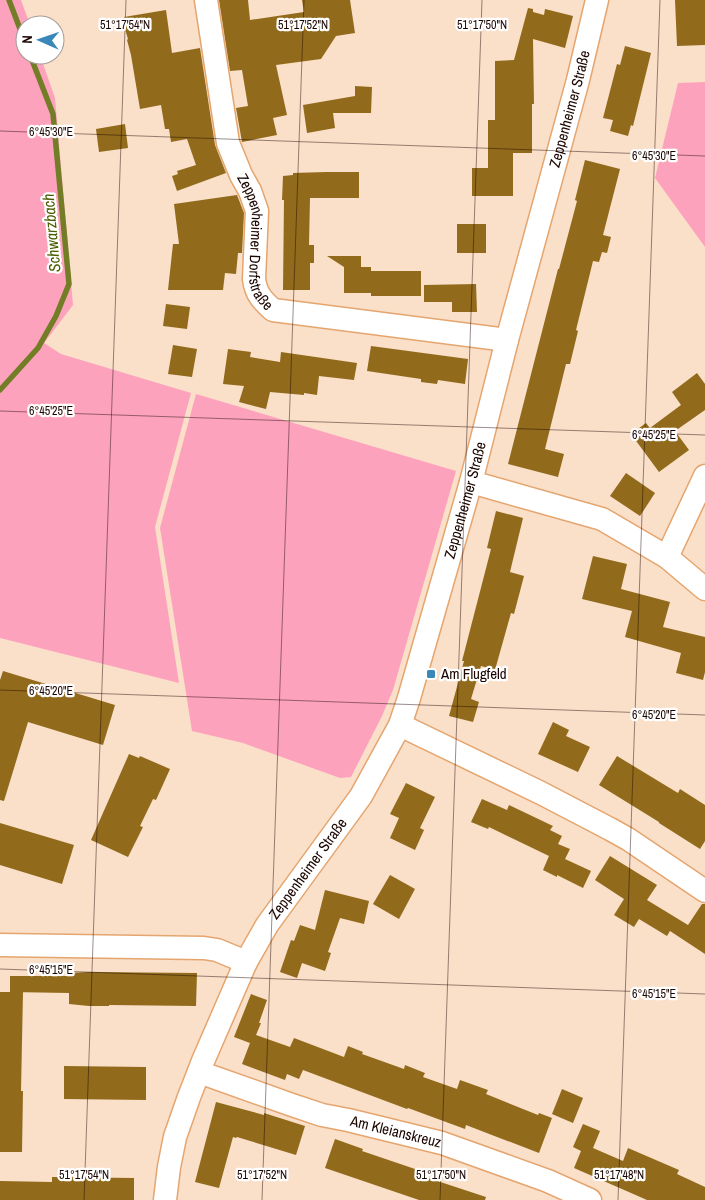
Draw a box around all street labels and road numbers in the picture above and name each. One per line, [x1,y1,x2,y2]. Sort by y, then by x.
street label: Zeppenheimer Straße [544,48,595,170]
street label: Zeppenheimer Dorfstraße [232,170,278,315]
street label: Zeppenheimer Straße [439,439,491,561]
street label: Zeppenheimer Straße [264,813,352,923]
street label: Am Kleianskreuz [347,1110,444,1152]

